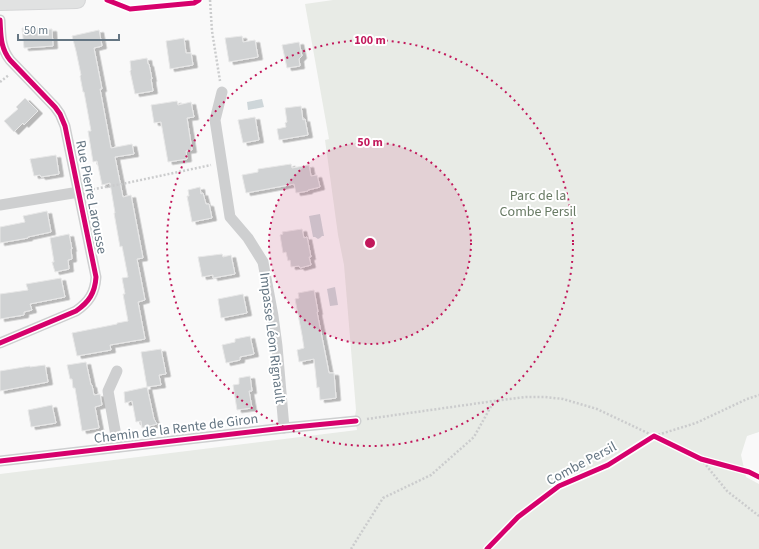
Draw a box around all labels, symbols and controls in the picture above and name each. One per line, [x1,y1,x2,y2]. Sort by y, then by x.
scale bar [18,16,119,42]
text: 50 m [24,22,48,39]
text: 100 m [354,32,386,49]
text: 50 m [357,134,383,151]
street label: Rue Pierre Larousse [70,139,112,256]
park label: Parc de la Combe Persil [500,186,577,222]
centre of rings [363,236,377,250]
street label: Impasse Léon Rignault [254,271,290,405]
street label: Chemin de la Rente de Giron [93,409,259,449]
street label: Combe Persil [543,437,620,491]

